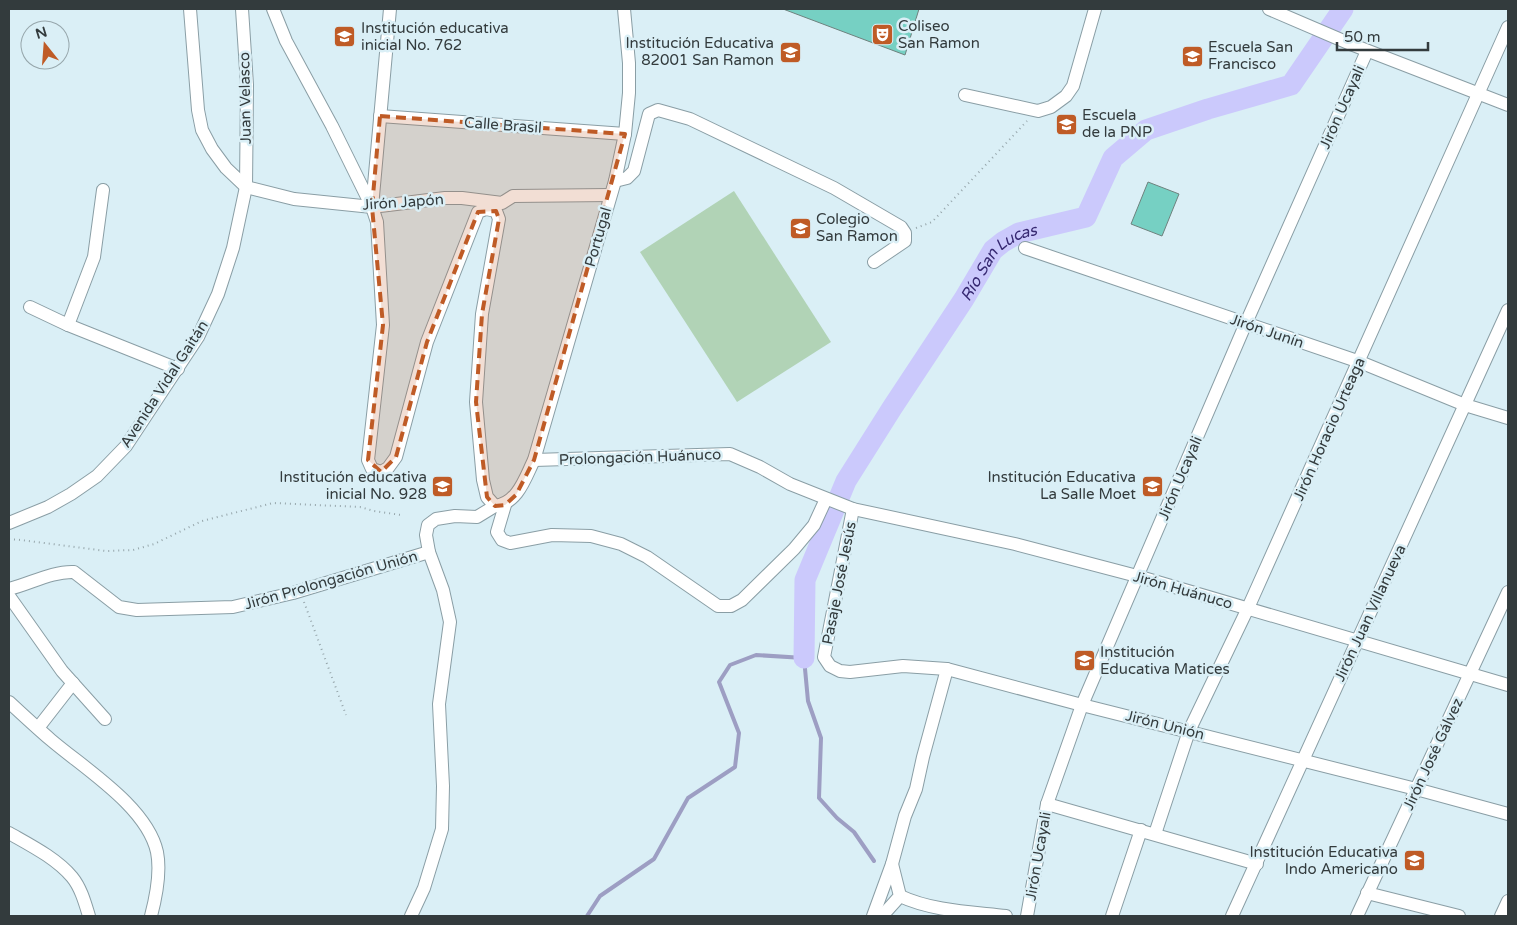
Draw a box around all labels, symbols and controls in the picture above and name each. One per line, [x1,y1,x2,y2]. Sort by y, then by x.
place label: Coliseo San Ramon [898,17,980,52]
place label: Institución educativa inicial No. 762 [361,19,509,54]
north arrow [20,20,70,70]
scale bar [1337,20,1428,52]
text: N [33,23,49,43]
theatre icon: Coliseo San Ramon [870,23,894,47]
school or university icon: Institución educativa inicial No. 762 [333,25,357,49]
text: 50 m [1344,28,1381,46]
place label: Institución Educativa 82001 San Ramon [625,34,774,69]
place label: Escuela San Francisco [1208,38,1293,73]
school or university icon: Institución Educativa 82001 San Ramon [778,40,802,64]
school or university icon: Escuela San Francisco [1180,44,1204,68]
street label: Juan Velasco [235,52,255,144]
street label: Jirón Ucayali [1316,62,1368,152]
place label: Escuela de la PNP [1082,106,1152,141]
school or university icon: Escuela de la PNP [1054,112,1078,136]
street label: Calle Brasil [464,113,542,137]
street label: Jirón Japón [362,190,444,214]
street label: Portugal [581,205,615,269]
place label: Colegio San Ramon [816,210,898,245]
school or university icon: Colegio San Ramon [788,216,812,240]
water label: Río San Lucas [956,220,1040,305]
street label: Jirón Junín [1228,310,1306,352]
street label: Avenida Vidal Gaitán [116,317,212,451]
street label: Jirón Horacio Urteaga [1289,355,1369,503]
street label: Jirón Ucayali [1154,433,1206,523]
street label: Prolongación Huánuco [559,445,721,469]
place label: Institución educativa inicial No. 928 [279,468,427,503]
place label: Institución Educativa La Salle Moet [987,468,1136,503]
school or university icon: Institución educativa inicial No. 928 [431,474,455,498]
school or university icon: Institución Educativa La Salle Moet [1140,474,1164,498]
street label: Pasaje José Jesús [818,520,860,646]
street label: Jirón Juan Villanueva [1330,542,1410,684]
street label: Jirón Prolongación Unión [242,547,420,613]
street label: Jirón Huánuco [1131,567,1235,613]
place label: Institución Educativa Matices [1100,643,1230,678]
school or university icon: Institución Educativa Matices [1072,649,1096,673]
street label: Jirón José Gálvez [1399,695,1467,813]
street label: Jirón Unión [1124,707,1206,743]
street label: Jirón Ucayali [1021,810,1055,902]
place label: Institución Educativa Indo Americano [1249,843,1398,878]
school or university icon: Institución Educativa Indo Americano [1402,849,1426,873]

